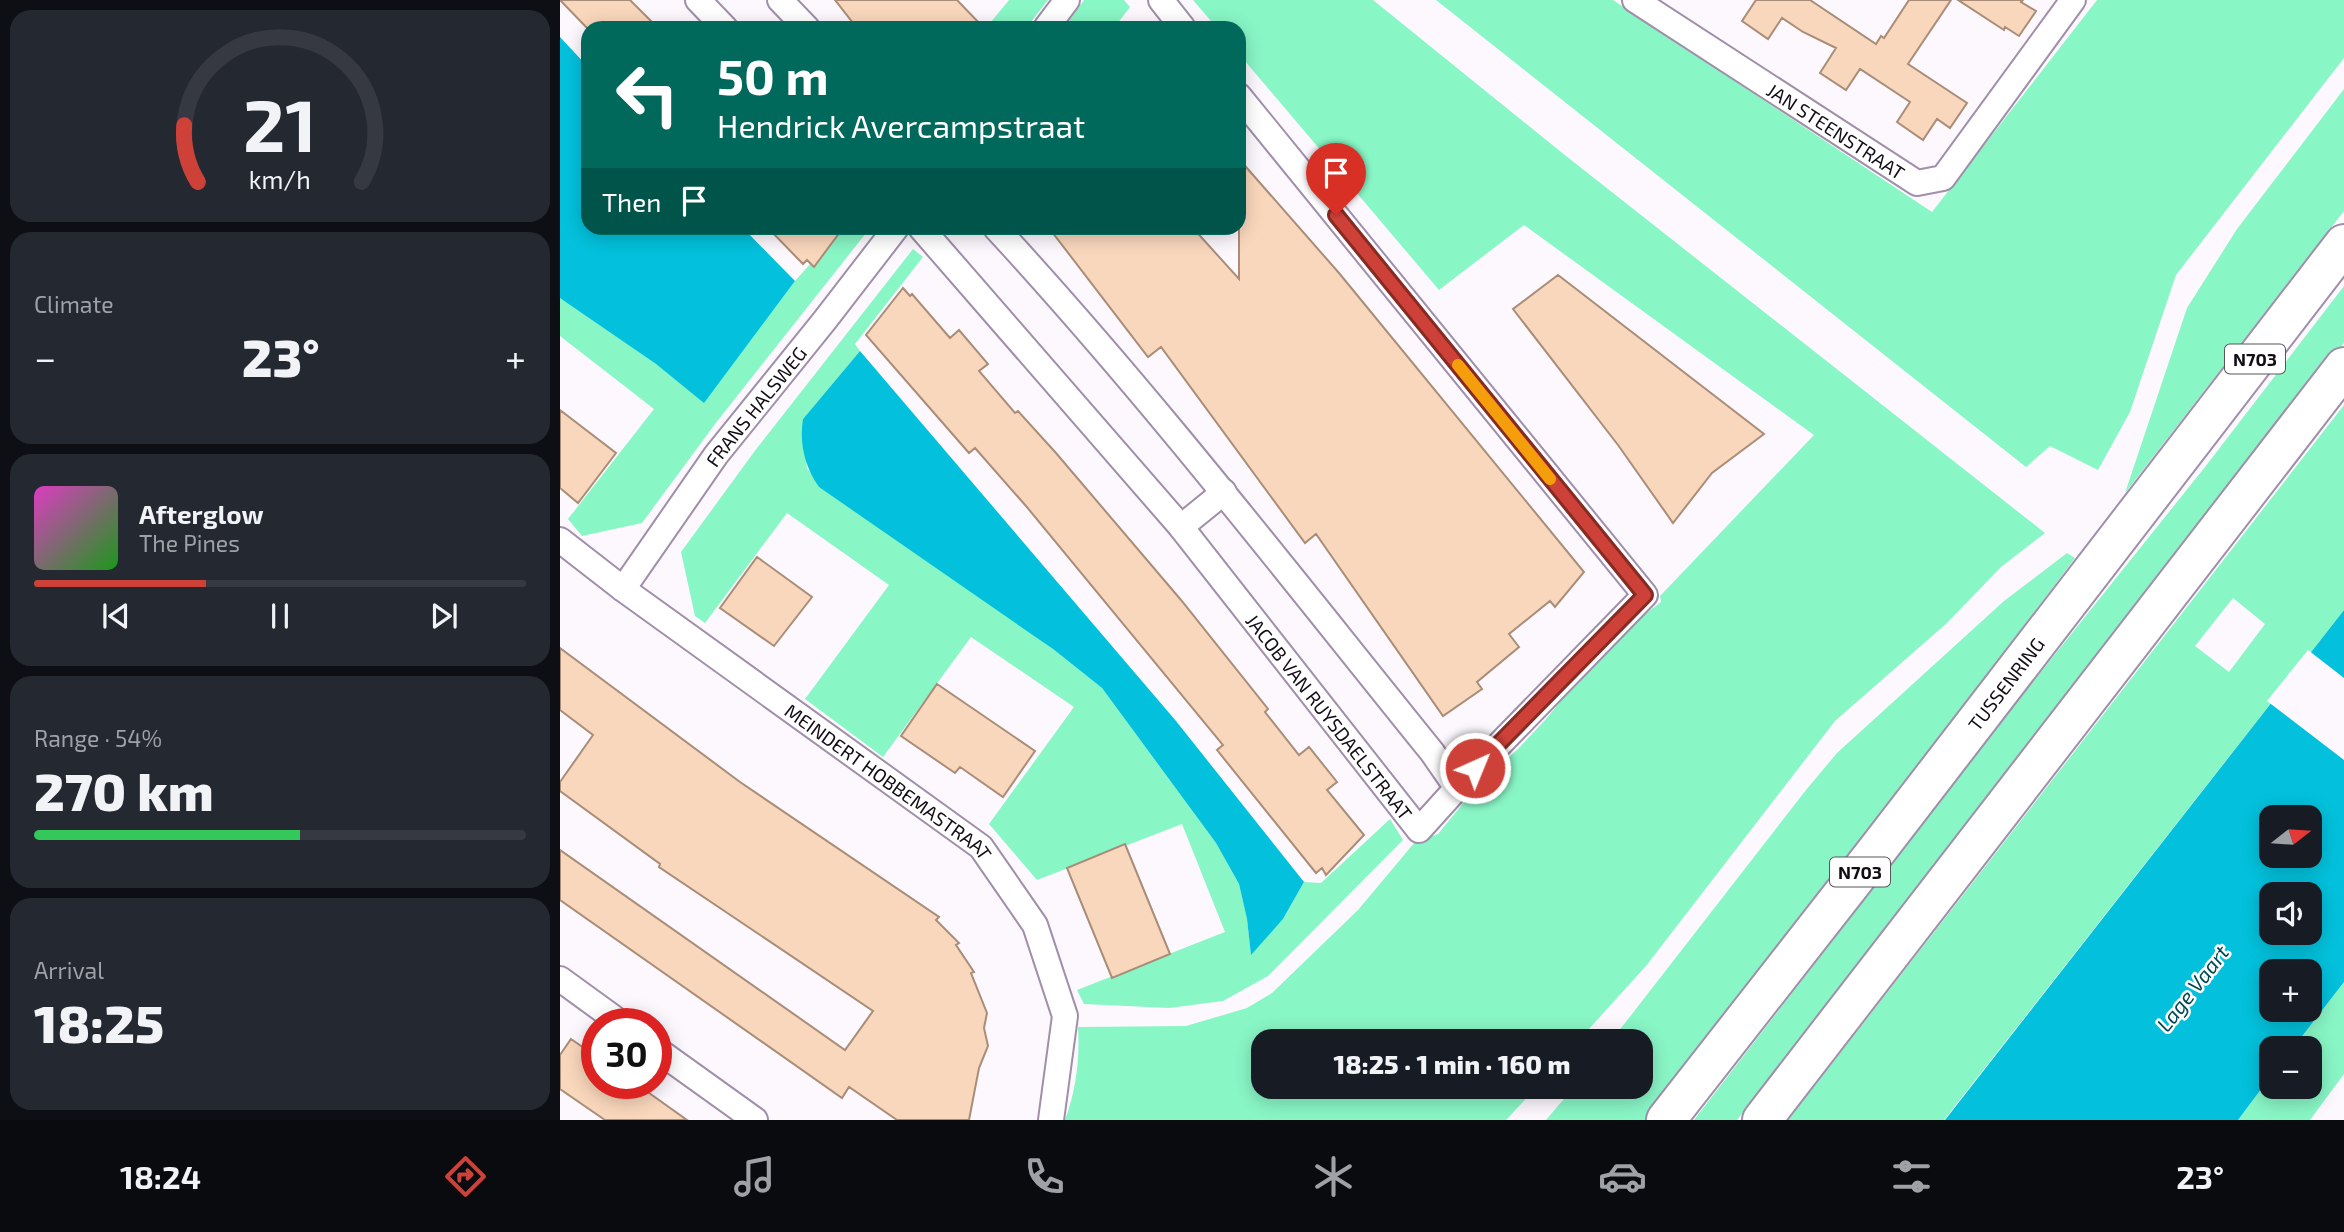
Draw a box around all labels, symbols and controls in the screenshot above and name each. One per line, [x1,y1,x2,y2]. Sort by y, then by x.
text: 50 m [717,46,829,105]
icon: left [602,49,693,140]
street label: JAN STEENSTRAAT [1763,78,1909,184]
text: 21 [243,79,317,167]
text: Hendrick Avercampstraat [717,106,1085,144]
pin [1306,143,1366,215]
icon: arrive [1317,154,1355,192]
text: km/h [249,164,311,194]
icon: arrive [675,182,713,220]
text: Then [602,186,661,217]
text: Climate [34,290,114,318]
text: 23° [242,325,320,387]
text: − [34,334,56,380]
text: + [505,334,526,380]
street label: FRANS HALSWEG [700,341,811,471]
road number: N703 [2225,344,2285,374]
text: Afterglow [139,498,264,529]
text: The Pines [139,529,240,557]
icon: previous [97,597,135,635]
icon: pause [261,597,299,635]
icon: next [425,597,463,635]
street label: JACOB VAN RUYSDAELSTRAAT [1242,609,1418,824]
street label: TUSSENRING [1962,632,2049,735]
street label: MEINDERT HOBBEMASTRAAT [781,698,997,864]
text: Range · 54% [34,724,162,752]
position arrow [1438,731,1512,805]
text: 270 km [34,759,214,821]
north arrow [2259,805,2322,868]
map controls [2259,805,2322,1099]
road number: N703 [1830,858,1890,886]
button: sound [2259,882,2322,945]
water label: Lage Vaart [2151,940,2233,1036]
text: Arrival [34,956,104,984]
button: + [2259,959,2322,1022]
text: 18:25 [34,991,164,1053]
speed limit sign: 30 [581,1008,672,1099]
button: − [2259,1036,2322,1099]
text: 18:25 · 1 min · 160 m [1334,1048,1570,1079]
icon: directions [441,1152,490,1201]
icon: music [730,1152,779,1201]
icon: phone [1020,1152,1069,1201]
icon: climate [1309,1152,1358,1201]
icon: car [1598,1152,1647,1201]
icon: filters [1887,1152,1936,1201]
text: 18:24 [120,1157,201,1195]
text: 23° [2176,1157,2224,1195]

